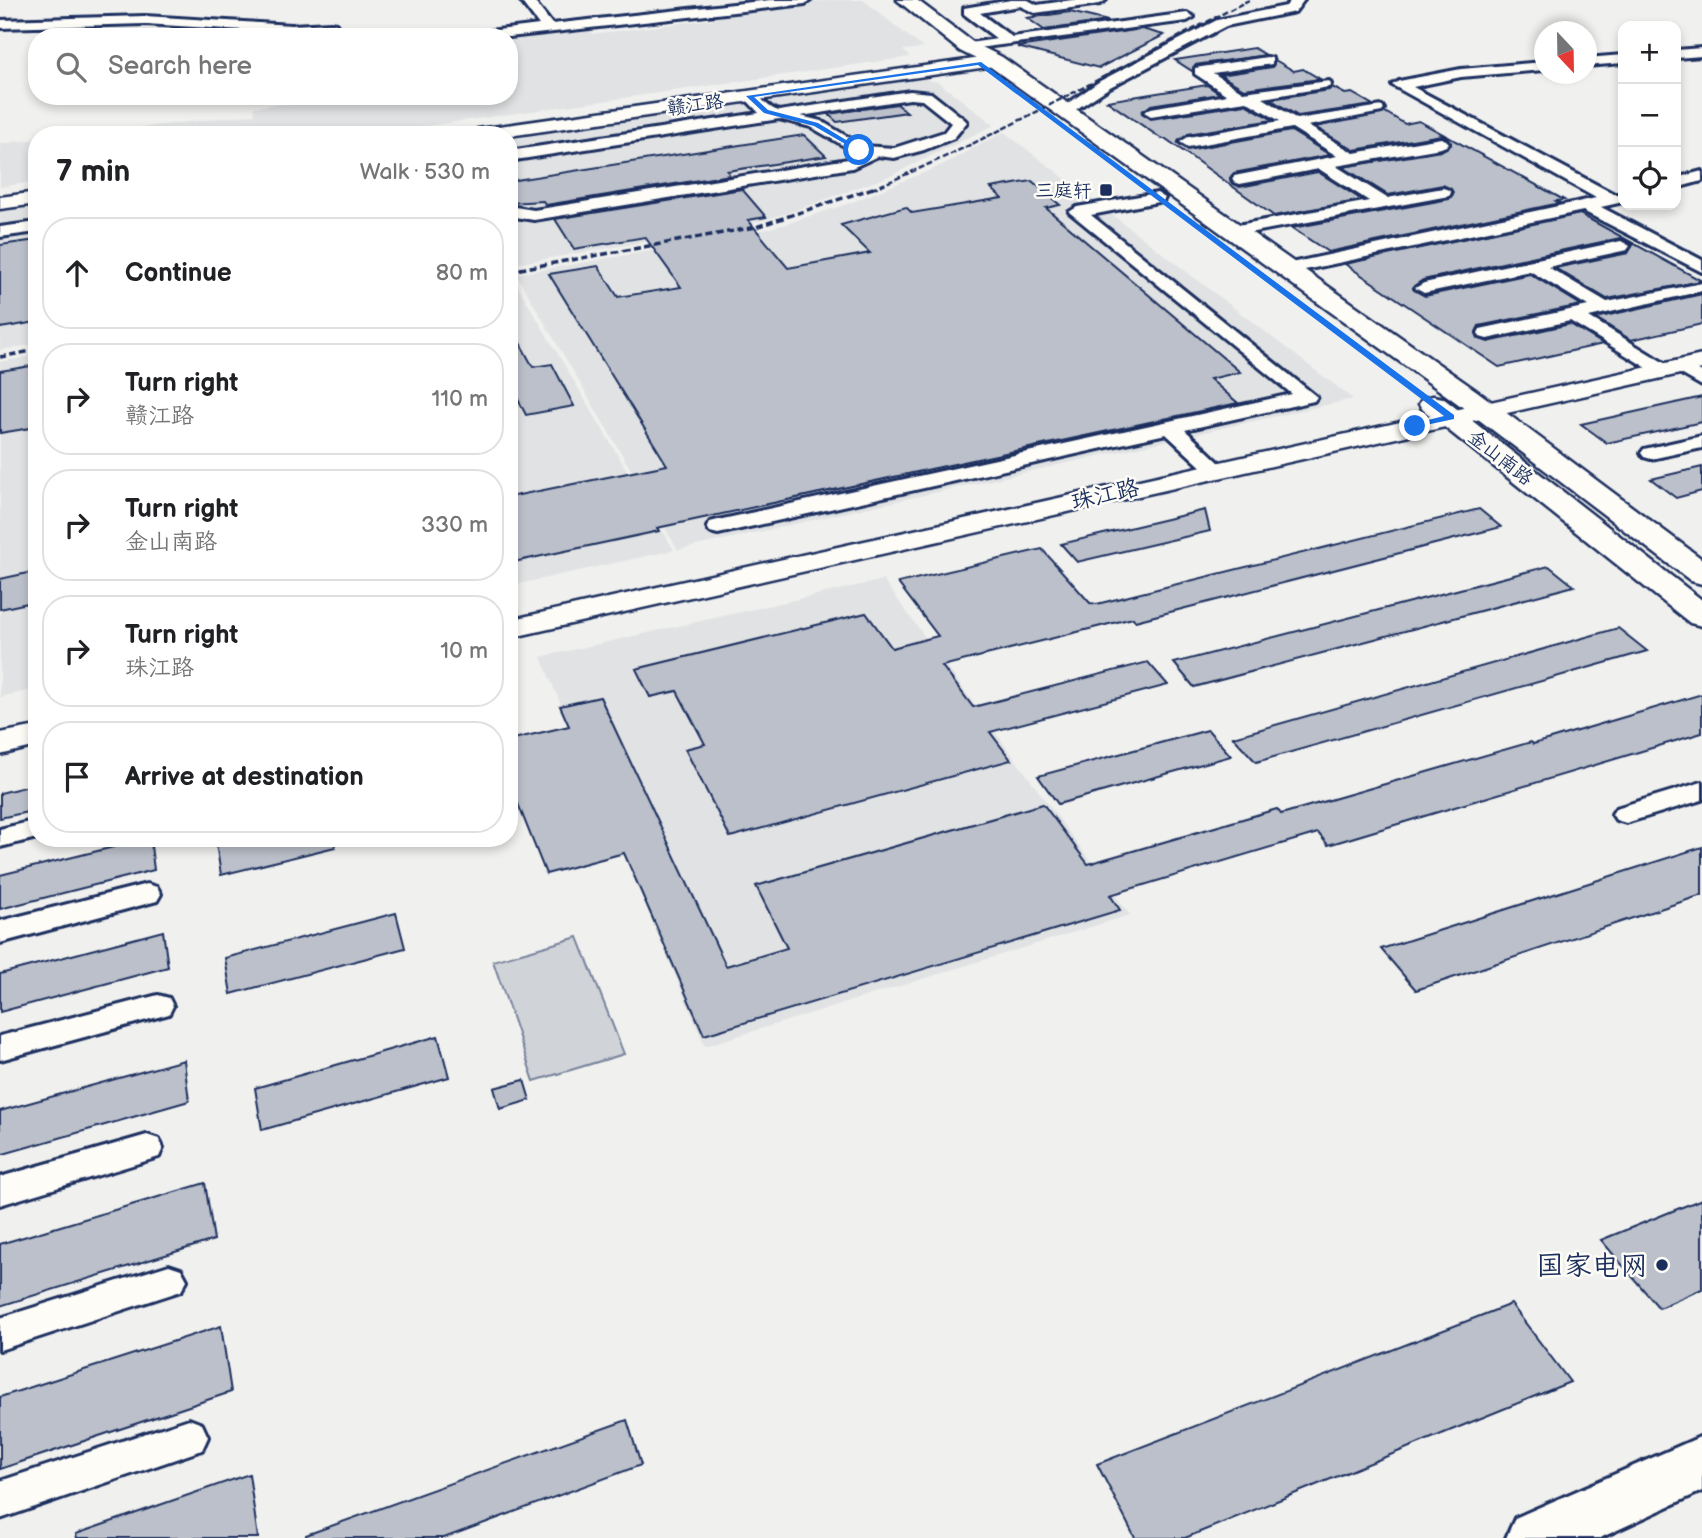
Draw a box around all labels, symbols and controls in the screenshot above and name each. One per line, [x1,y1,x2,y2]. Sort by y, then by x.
north arrow [1534,21,1597,84]
map controls [1618,21,1681,210]
button: + [1618,21,1681,84]
search box [28,28,518,105]
icon: search [52,48,90,86]
text: Search here [108,51,252,82]
button: − [1618,84,1681,147]
street label: 赣江路 [665,90,725,121]
route start [843,134,874,165]
button: locate [1618,147,1681,210]
text: 7 min [56,154,130,190]
text: Walk · 530 m [360,158,490,186]
place label: 三庭轩 [1035,180,1092,203]
marker: 三庭轩 [1098,182,1114,198]
icon: ahead [58,254,96,292]
text: Continue [125,258,232,289]
text: 80 m [436,259,488,287]
text: Turn right [125,368,238,399]
icon: right [58,380,96,418]
text: 110 m [431,385,488,413]
text: 赣江路 [125,402,194,430]
route end [1399,410,1430,441]
street label: 金山南路 [1463,426,1537,491]
street label: 珠江路 [1068,474,1142,516]
text: Turn right [125,494,238,525]
icon: right [58,506,96,544]
text: 330 m [421,511,488,539]
text: 金山南路 [125,528,217,556]
text: Turn right [125,620,238,651]
icon: right [58,632,96,670]
text: 10 m [440,637,488,665]
text: 珠江路 [125,654,194,682]
icon: arrive [58,758,96,796]
text: Arrive at destination [125,762,364,793]
place label: 国家电网 [1536,1250,1648,1283]
marker: 国家电网 [1654,1257,1670,1273]

